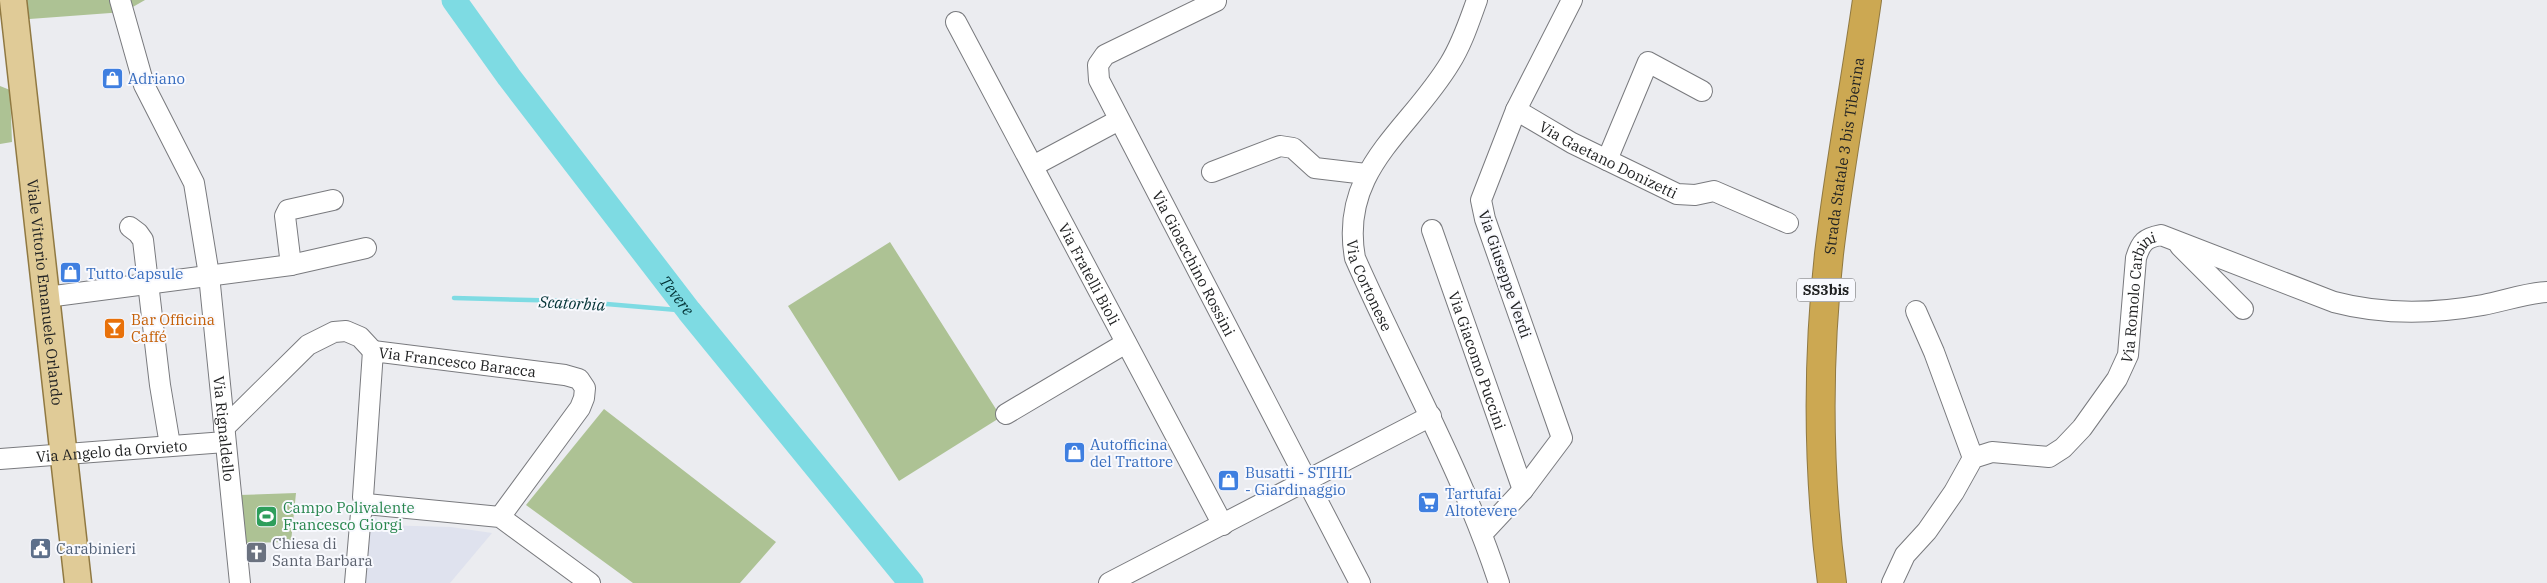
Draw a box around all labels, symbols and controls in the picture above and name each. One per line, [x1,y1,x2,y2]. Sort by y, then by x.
street label: Strada Statale 3 bis Tiberina [1820,56,1868,256]
shop icon: Adriano [100,66,124,90]
place label: Adriano [128,69,185,88]
street label: Via Gaetano Donizetti [1536,116,1681,202]
street label: Viale Vittorio Emanuele Orlando [24,178,68,406]
street label: Via Gioacchino Rossini [1148,187,1240,339]
street label: Via Giuseppe Verdi [1474,208,1536,341]
street label: Via Fratelli Bioli [1055,219,1125,328]
street label: Via Romolo Carbini [2116,227,2158,366]
street label: Via Cortonese [1343,239,1397,334]
shop icon: Tutto Capsule [58,261,82,285]
place label: Tutto Capsule [86,264,183,283]
water label: Tevere [655,271,698,319]
road number: SS3bis [1797,278,1855,302]
street label: Via Giacomo Puccini [1445,289,1511,432]
water label: Scatorbia [537,291,606,315]
place label: Bar Officina Caffé [131,310,215,346]
bar icon: Bar Officina Caffé [103,316,127,340]
street label: Via Francesco Baracca [377,342,537,381]
street label: Via Rignaldello [210,375,239,482]
street label: Via Angelo da Orvieto [35,435,188,466]
place label: Autofficina del Trattore [1090,435,1173,471]
shop icon: Autofficina del Trattore [1062,441,1086,465]
place label: Busatti - STIHL - Giardinaggio [1245,463,1352,499]
shop icon: Busatti - STIHL - Giardinaggio [1217,469,1241,493]
place label: Tartufai Altotevere [1445,484,1517,520]
supermarket icon: Tartufai Altotevere [1417,490,1441,514]
place label: Campo Polivalente Francesco Giorgi [283,498,415,534]
sports icon: Campo Polivalente Francesco Giorgi [255,504,279,528]
place label: Chiesa di Santa Barbara [272,534,373,570]
public building icon: Carabinieri [28,536,52,560]
place label: Carabinieri [56,539,136,558]
church icon: Chiesa di Santa Barbara [244,540,268,564]

